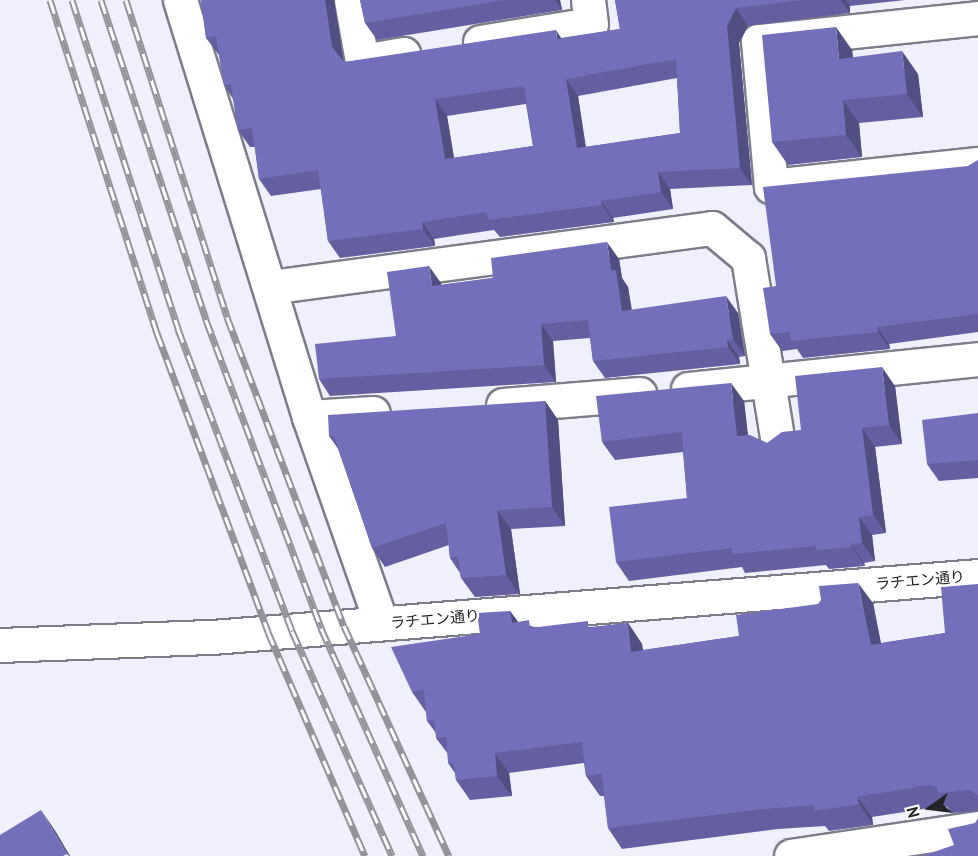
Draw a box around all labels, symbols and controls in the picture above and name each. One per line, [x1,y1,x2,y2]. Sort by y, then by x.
street label: ラチエン通り [874,567,966,593]
street label: ラチエン通り [389,606,481,632]
north arrow [900,778,960,838]
text: N [902,805,924,820]

